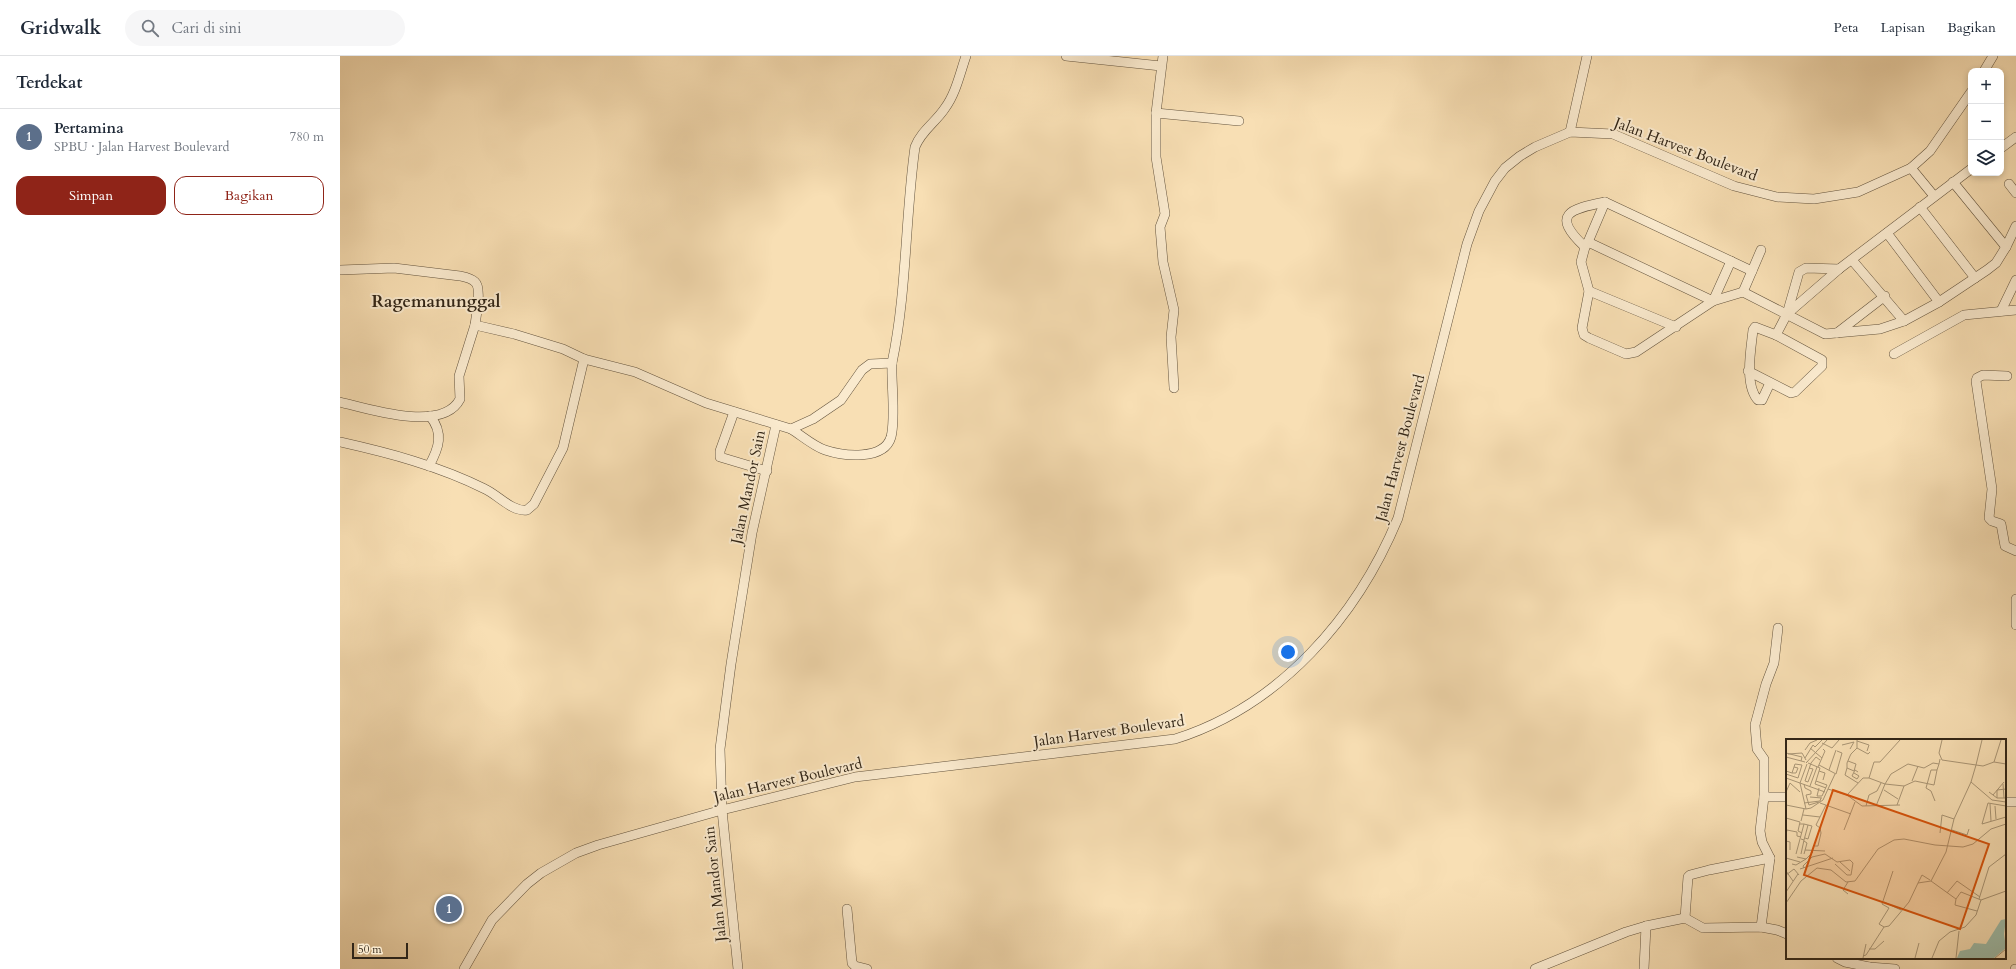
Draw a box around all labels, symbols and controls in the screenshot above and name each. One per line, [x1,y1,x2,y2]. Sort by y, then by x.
search box [125,10,405,46]
text: Gridwalk [20,15,101,41]
icon: search [139,17,161,39]
text: Cari di sini [171,18,241,38]
text: Peta [1833,18,1859,37]
text: Lapisan [1881,18,1925,37]
text: Bagikan [1947,18,1996,37]
map controls [1968,68,2004,176]
button: + [1968,68,2004,104]
text: Terdekat [16,71,82,94]
button: − [1968,104,2004,140]
street label: Jalan Harvest Boulevard [1610,112,1760,186]
text: Pertamina [54,118,124,138]
text: 1 [26,128,32,146]
text: 780 m [290,128,324,146]
text: SPBU · Jalan Harvest Boulevard [54,138,229,156]
button: layers [1968,140,2004,176]
button: Simpan [16,176,166,215]
button: Bagikan [174,176,324,215]
district label: Ragemanunggal [371,290,501,313]
street label: Jalan Harvest Boulevard [1370,372,1429,526]
street label: Jalan Mandor Sain [726,428,770,548]
your location [1278,642,1298,662]
street label: Jalan Harvest Boulevard [1030,711,1186,752]
inset map [1786,739,2006,959]
street label: Jalan Harvest Boulevard [710,753,864,807]
street label: Jalan Mandor Sain [699,825,731,945]
pin: 1 [436,894,462,924]
scale bar [352,941,408,960]
text: 50 m [358,942,382,957]

